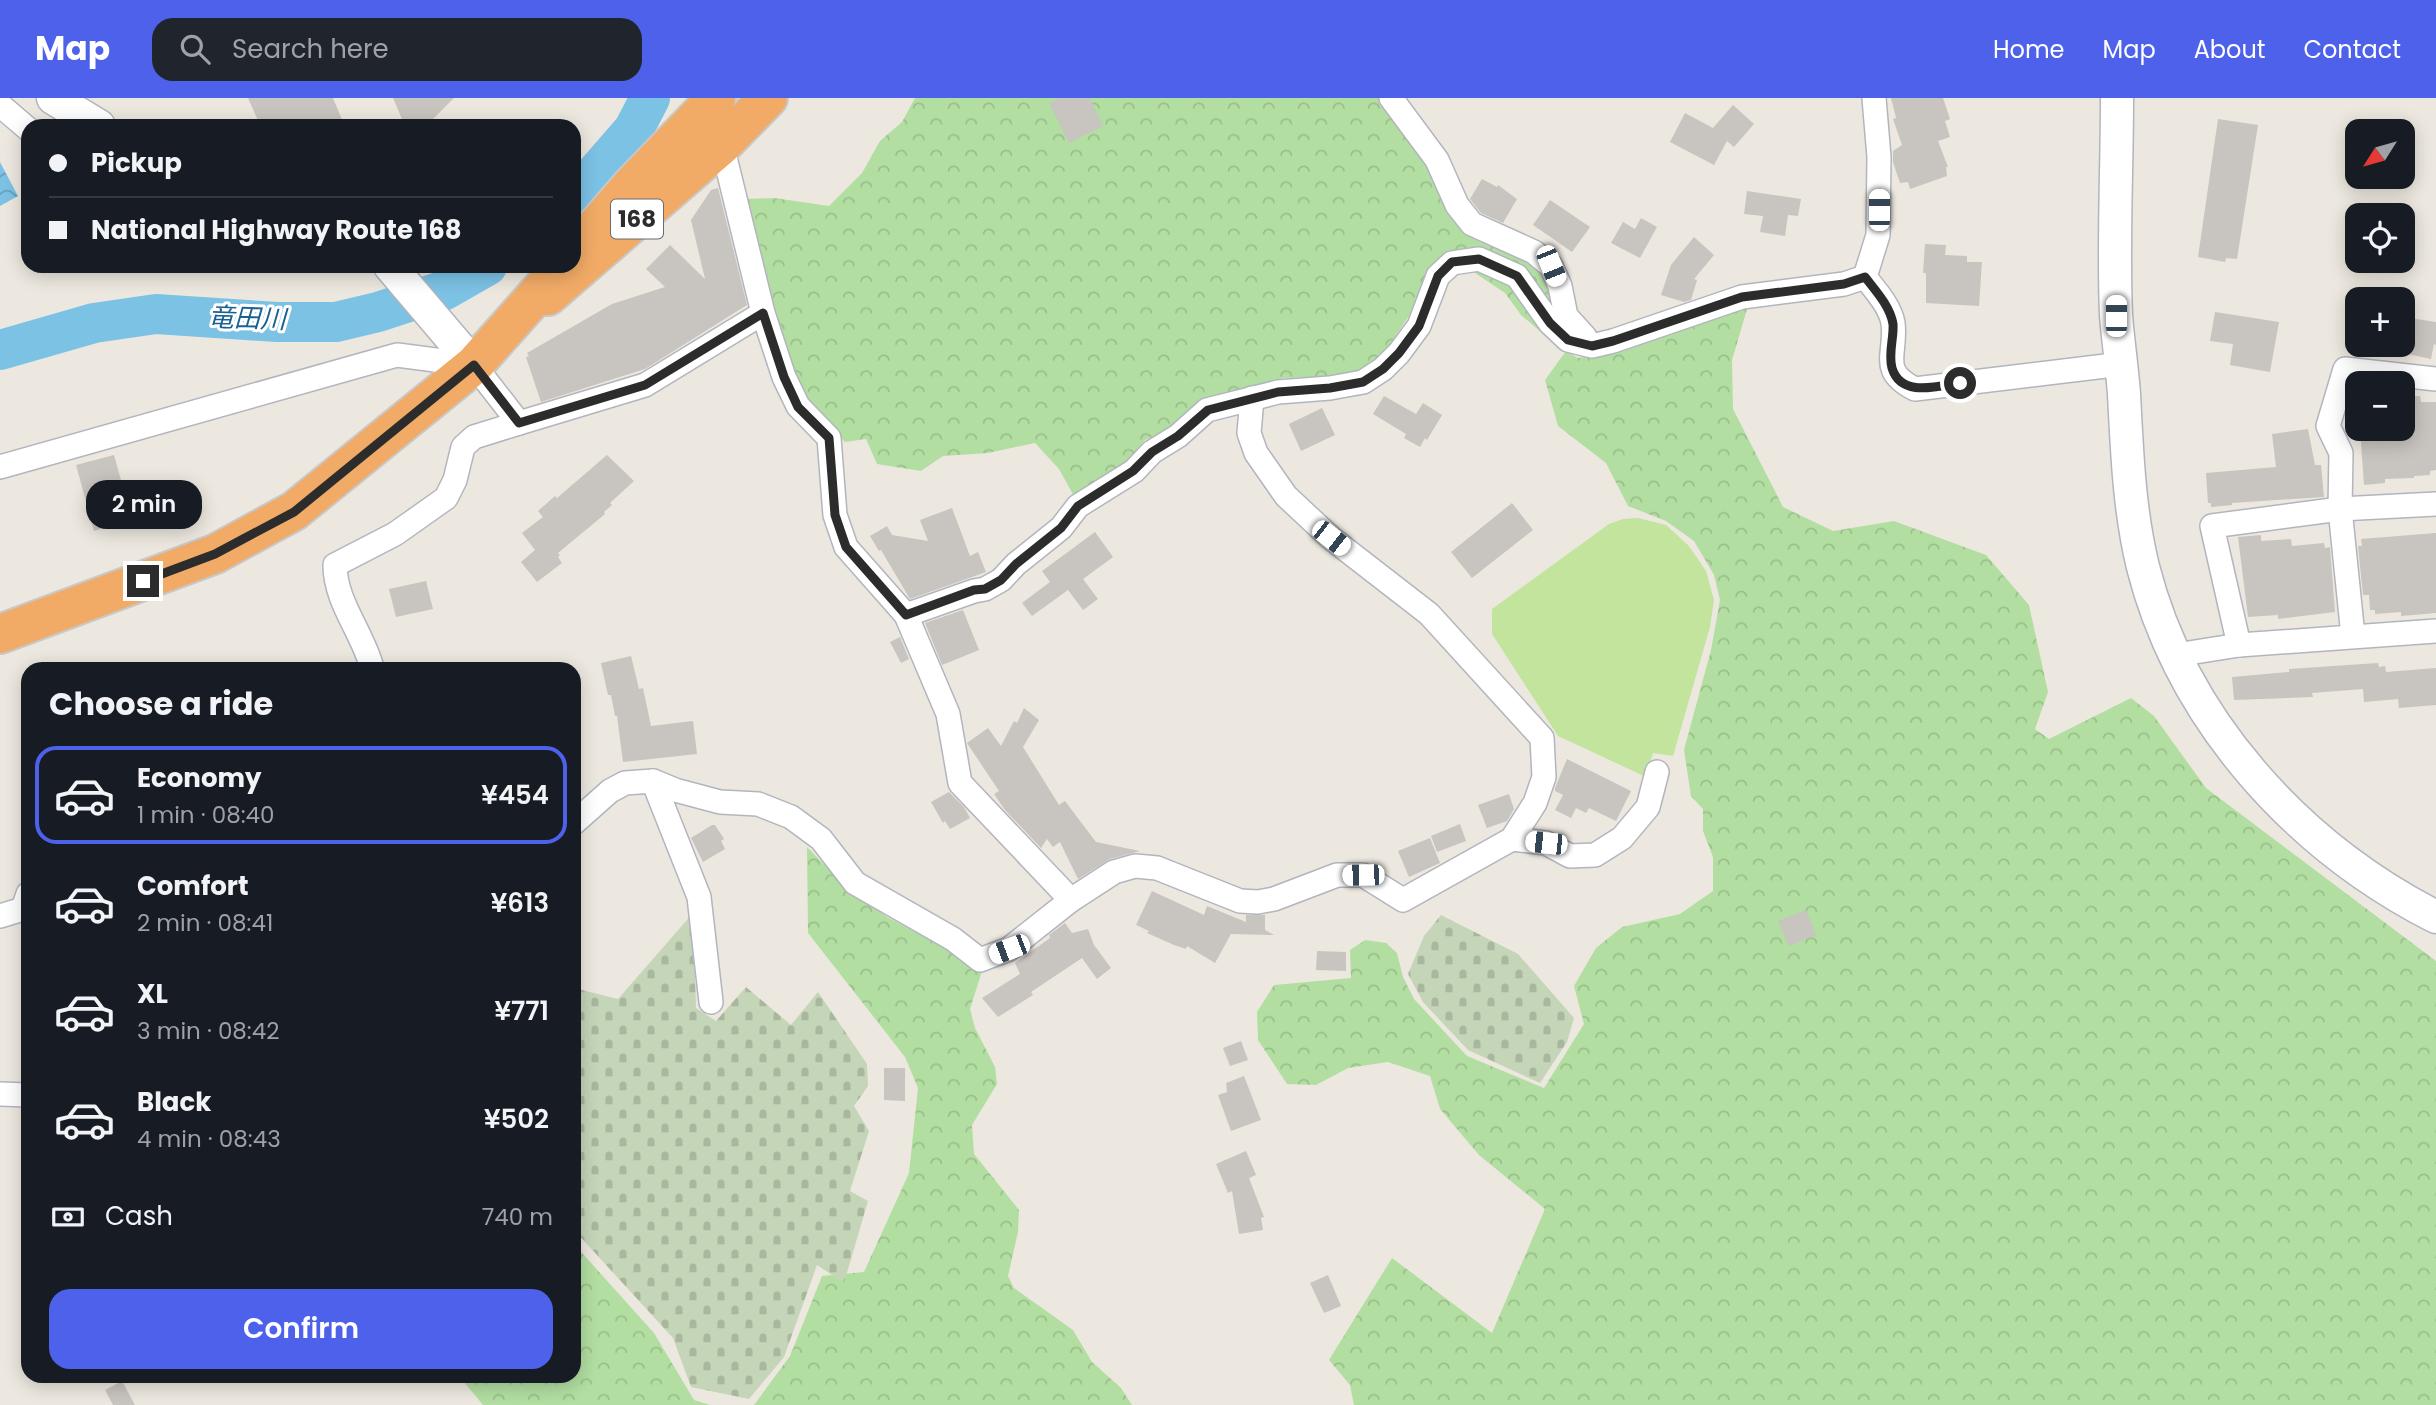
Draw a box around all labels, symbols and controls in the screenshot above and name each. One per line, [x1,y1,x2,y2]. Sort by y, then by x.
search box [152,18,642,81]
text: Map [35,25,110,72]
icon: search [176,30,214,68]
text: Search here [232,31,389,67]
text: Home [1993,33,2065,66]
text: Map [2103,33,2156,66]
text: About [2194,33,2265,66]
text: Contact [2303,33,2401,66]
north arrow [2345,119,2415,189]
map controls [2345,119,2415,441]
text: Pickup [91,145,182,181]
car [1869,189,1890,231]
road number: 168 [611,200,663,238]
button: locate [2345,203,2415,273]
text: National Highway Route 168 [91,212,462,248]
car [1534,243,1569,289]
button: + [2345,287,2415,357]
car [2106,295,2127,337]
water label: 竜田川 [207,299,290,337]
route start [1944,367,1976,399]
button: − [2345,371,2415,441]
callout: 2 min [85,480,201,528]
text: 2 min [112,488,176,520]
car [1308,517,1355,559]
route end [127,565,159,597]
text: Choose a ride [49,681,273,726]
text: Economy [137,760,261,796]
icon: car [53,764,116,827]
text: ¥454 [481,777,549,813]
text: 1 min · 08:40 [137,799,275,831]
car [1525,830,1568,856]
car [1342,864,1385,886]
text: Comfort [137,868,249,904]
icon: car [53,872,116,935]
text: ¥613 [491,885,549,921]
text: 2 min · 08:41 [137,907,273,939]
car [986,932,1033,966]
text: XL [137,976,168,1012]
icon: car [53,980,116,1043]
text: ¥771 [495,993,549,1029]
text: 3 min · 08:42 [137,1015,279,1047]
text: Black [137,1084,211,1120]
icon: car [53,1088,116,1151]
text: ¥502 [484,1101,549,1137]
text: 4 min · 08:43 [137,1123,281,1155]
icon: cash [49,1198,87,1236]
text: Cash [105,1198,173,1234]
text: 740 m [482,1201,553,1233]
button: Confirm [49,1289,553,1369]

